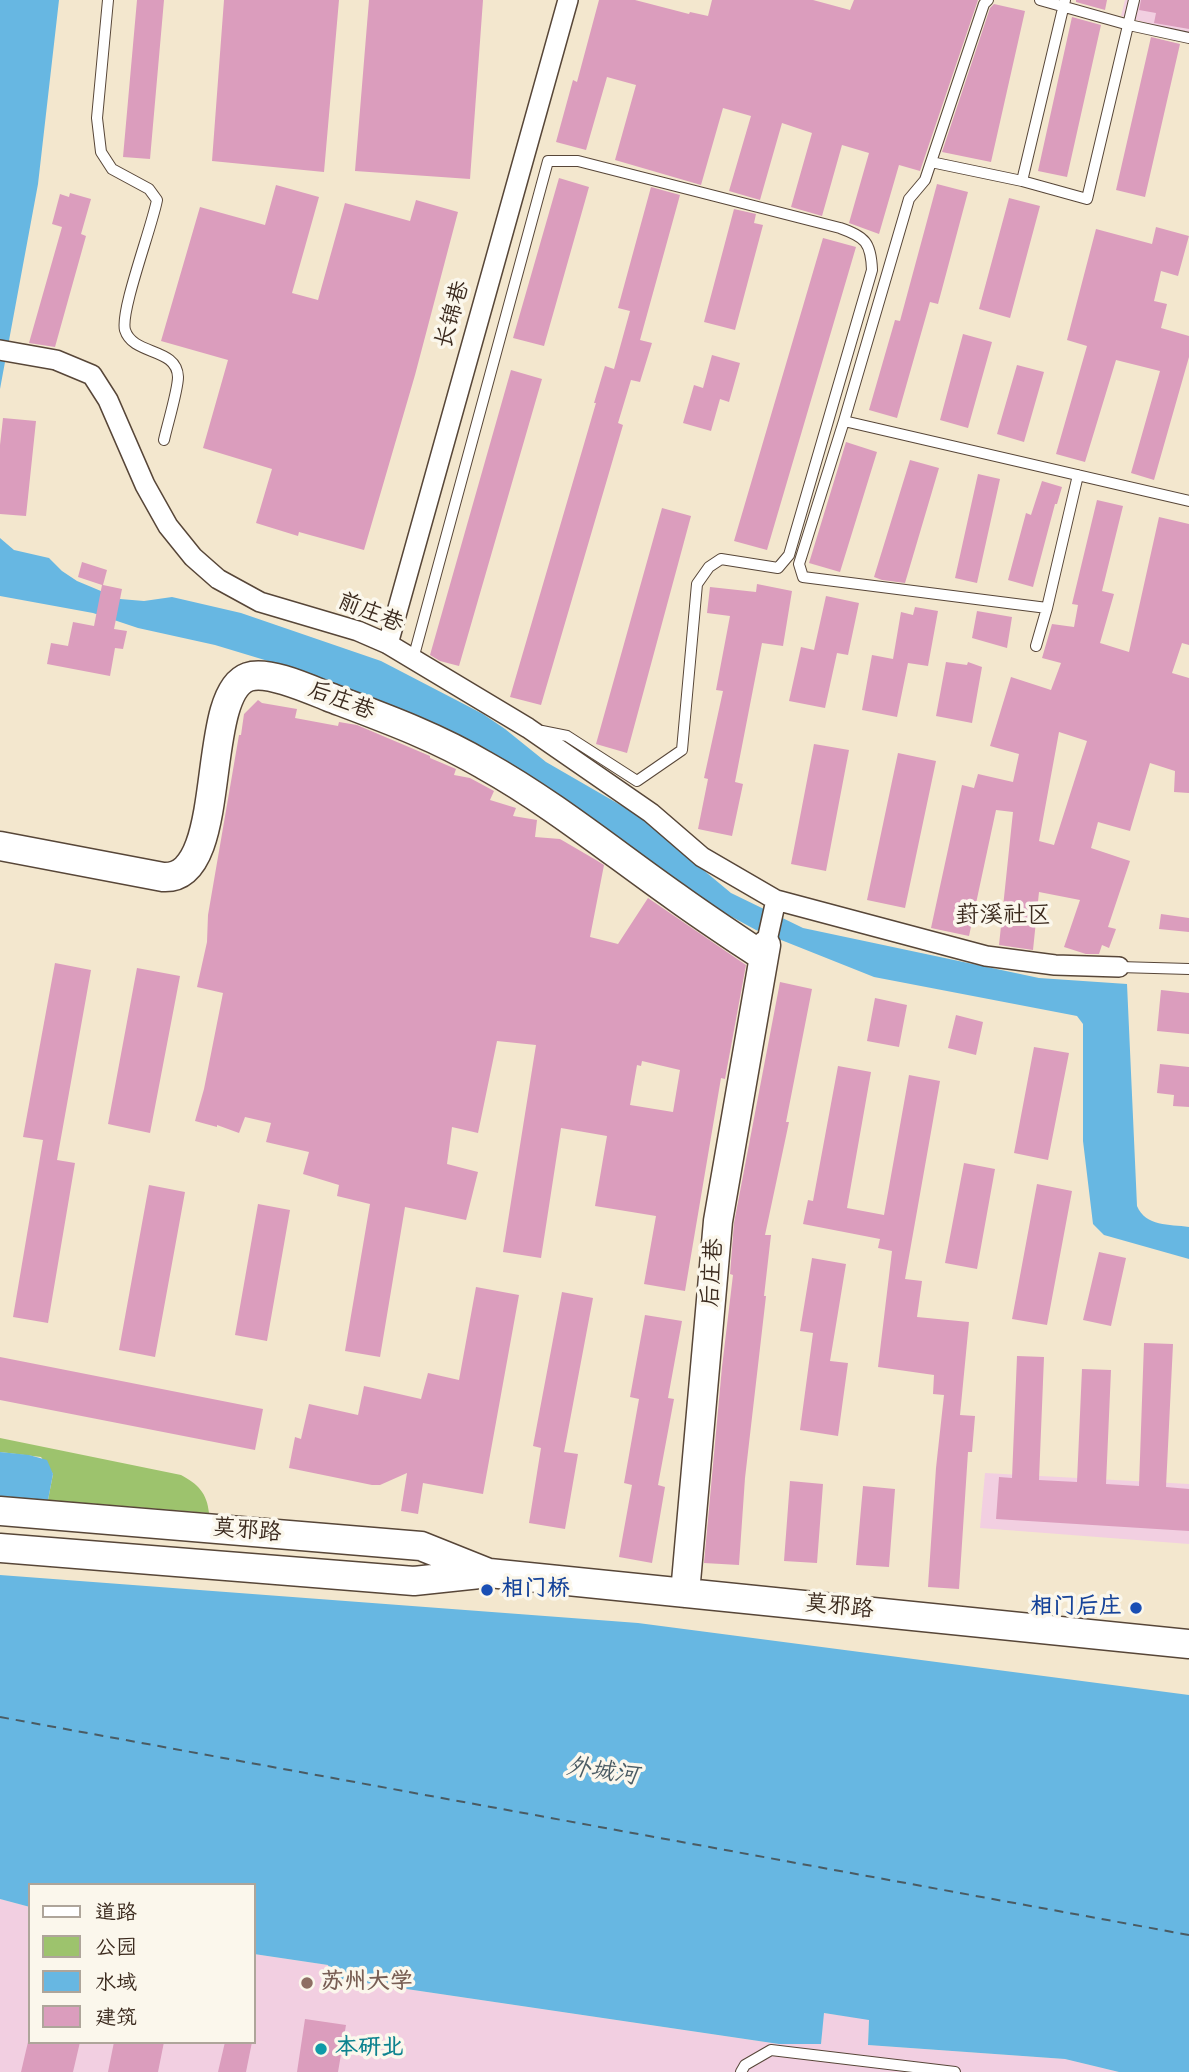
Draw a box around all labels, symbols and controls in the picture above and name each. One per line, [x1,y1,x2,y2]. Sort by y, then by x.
street label: 长锦巷 [431,278,477,352]
street label: 前庄巷 [333,588,407,640]
street label: 后庄巷 [304,677,378,727]
district label: 葑溪社区 [955,903,1051,931]
street label: 后庄巷 [698,1238,730,1308]
street label: 莫邪路 [211,1515,283,1549]
place label: 相门桥 [501,1576,570,1604]
marker: 相门桥 [479,1582,495,1598]
street label: 莫邪路 [803,1591,875,1625]
place label: 相门后庄 [1030,1594,1122,1622]
marker: 相门后庄 [1128,1600,1144,1616]
water label: 外城河 [564,1754,640,1792]
legend [28,1883,256,2044]
text: 道路 [95,1898,137,1927]
text: 公园 [95,1933,137,1962]
text: 水域 [95,1968,137,1997]
place label: 苏州大学 [321,1969,413,1997]
marker: 苏州大学 [299,1975,315,1991]
text: 建筑 [95,2003,137,2032]
place label: 本研北 [335,2035,404,2063]
marker: 本研北 [313,2041,329,2057]

